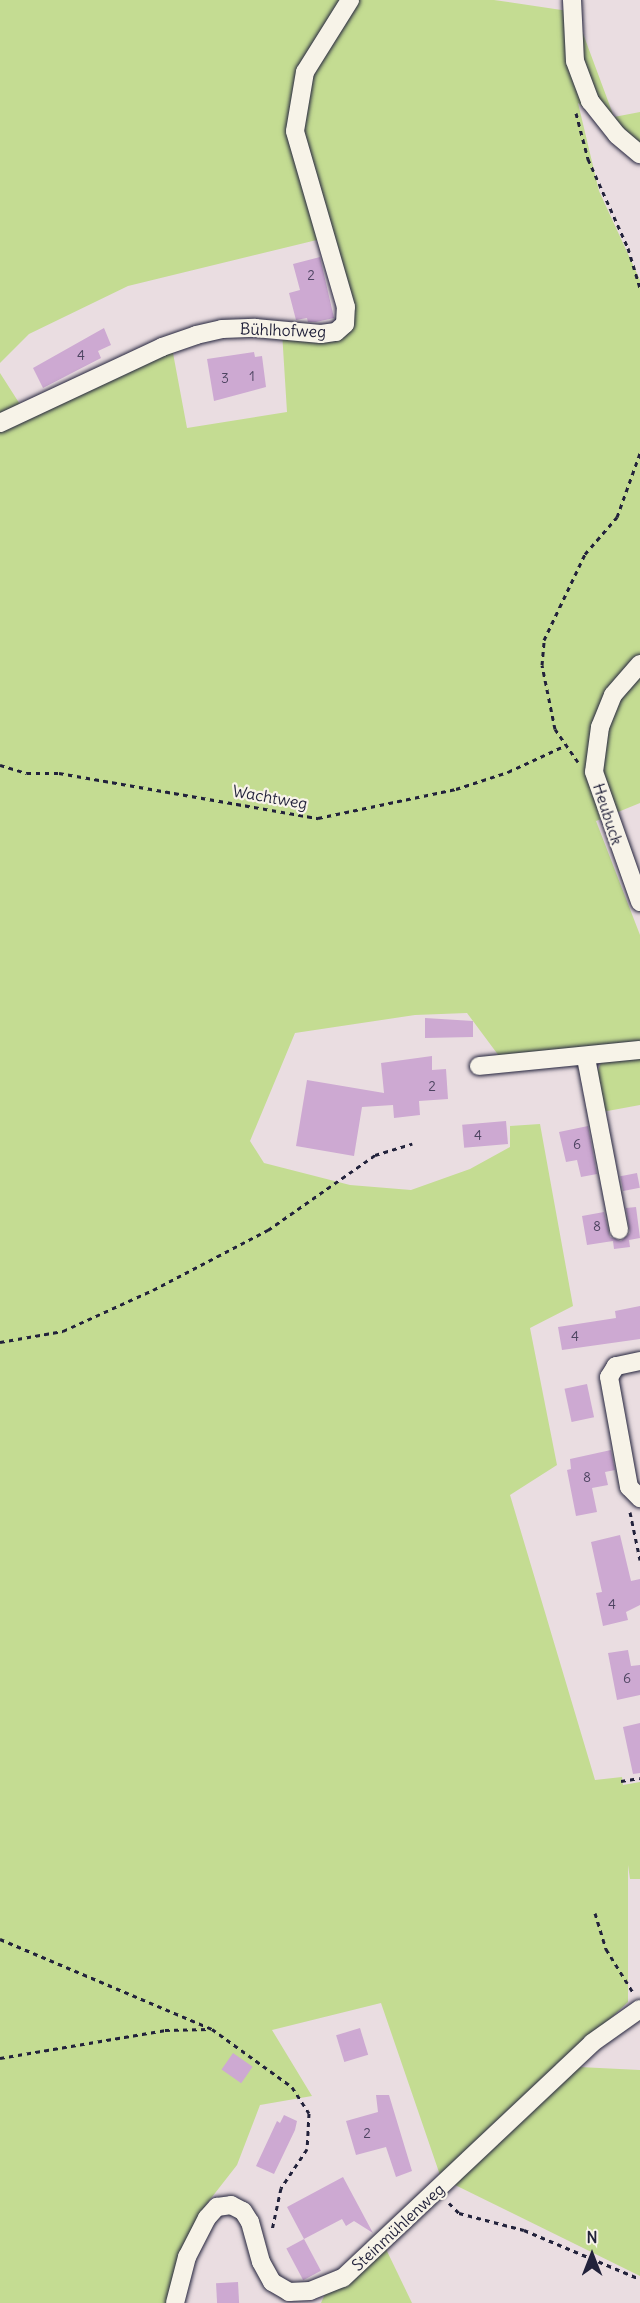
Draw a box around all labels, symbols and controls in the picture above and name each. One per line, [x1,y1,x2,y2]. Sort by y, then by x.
house number: 2 [307,267,315,283]
street label: Bühlhofweg [240,319,326,341]
house number: 4 [77,347,85,363]
house number: 1 [249,368,255,384]
house number: 3 [221,370,229,386]
street label: Wachtweg [231,781,309,813]
street label: Heubuck [589,781,627,847]
house number: 2 [428,1078,436,1094]
house number: 4 [474,1127,482,1143]
house number: 6 [573,1136,581,1152]
house number: 8 [593,1218,601,1234]
house number: 4 [571,1328,579,1344]
house number: 8 [583,1469,591,1485]
house number: 4 [608,1596,616,1612]
house number: 6 [623,1670,631,1686]
house number: 2 [363,2125,371,2141]
street label: Steinmühlenweg [348,2179,448,2275]
north arrow [562,2225,622,2285]
text: N [586,2227,598,2247]

